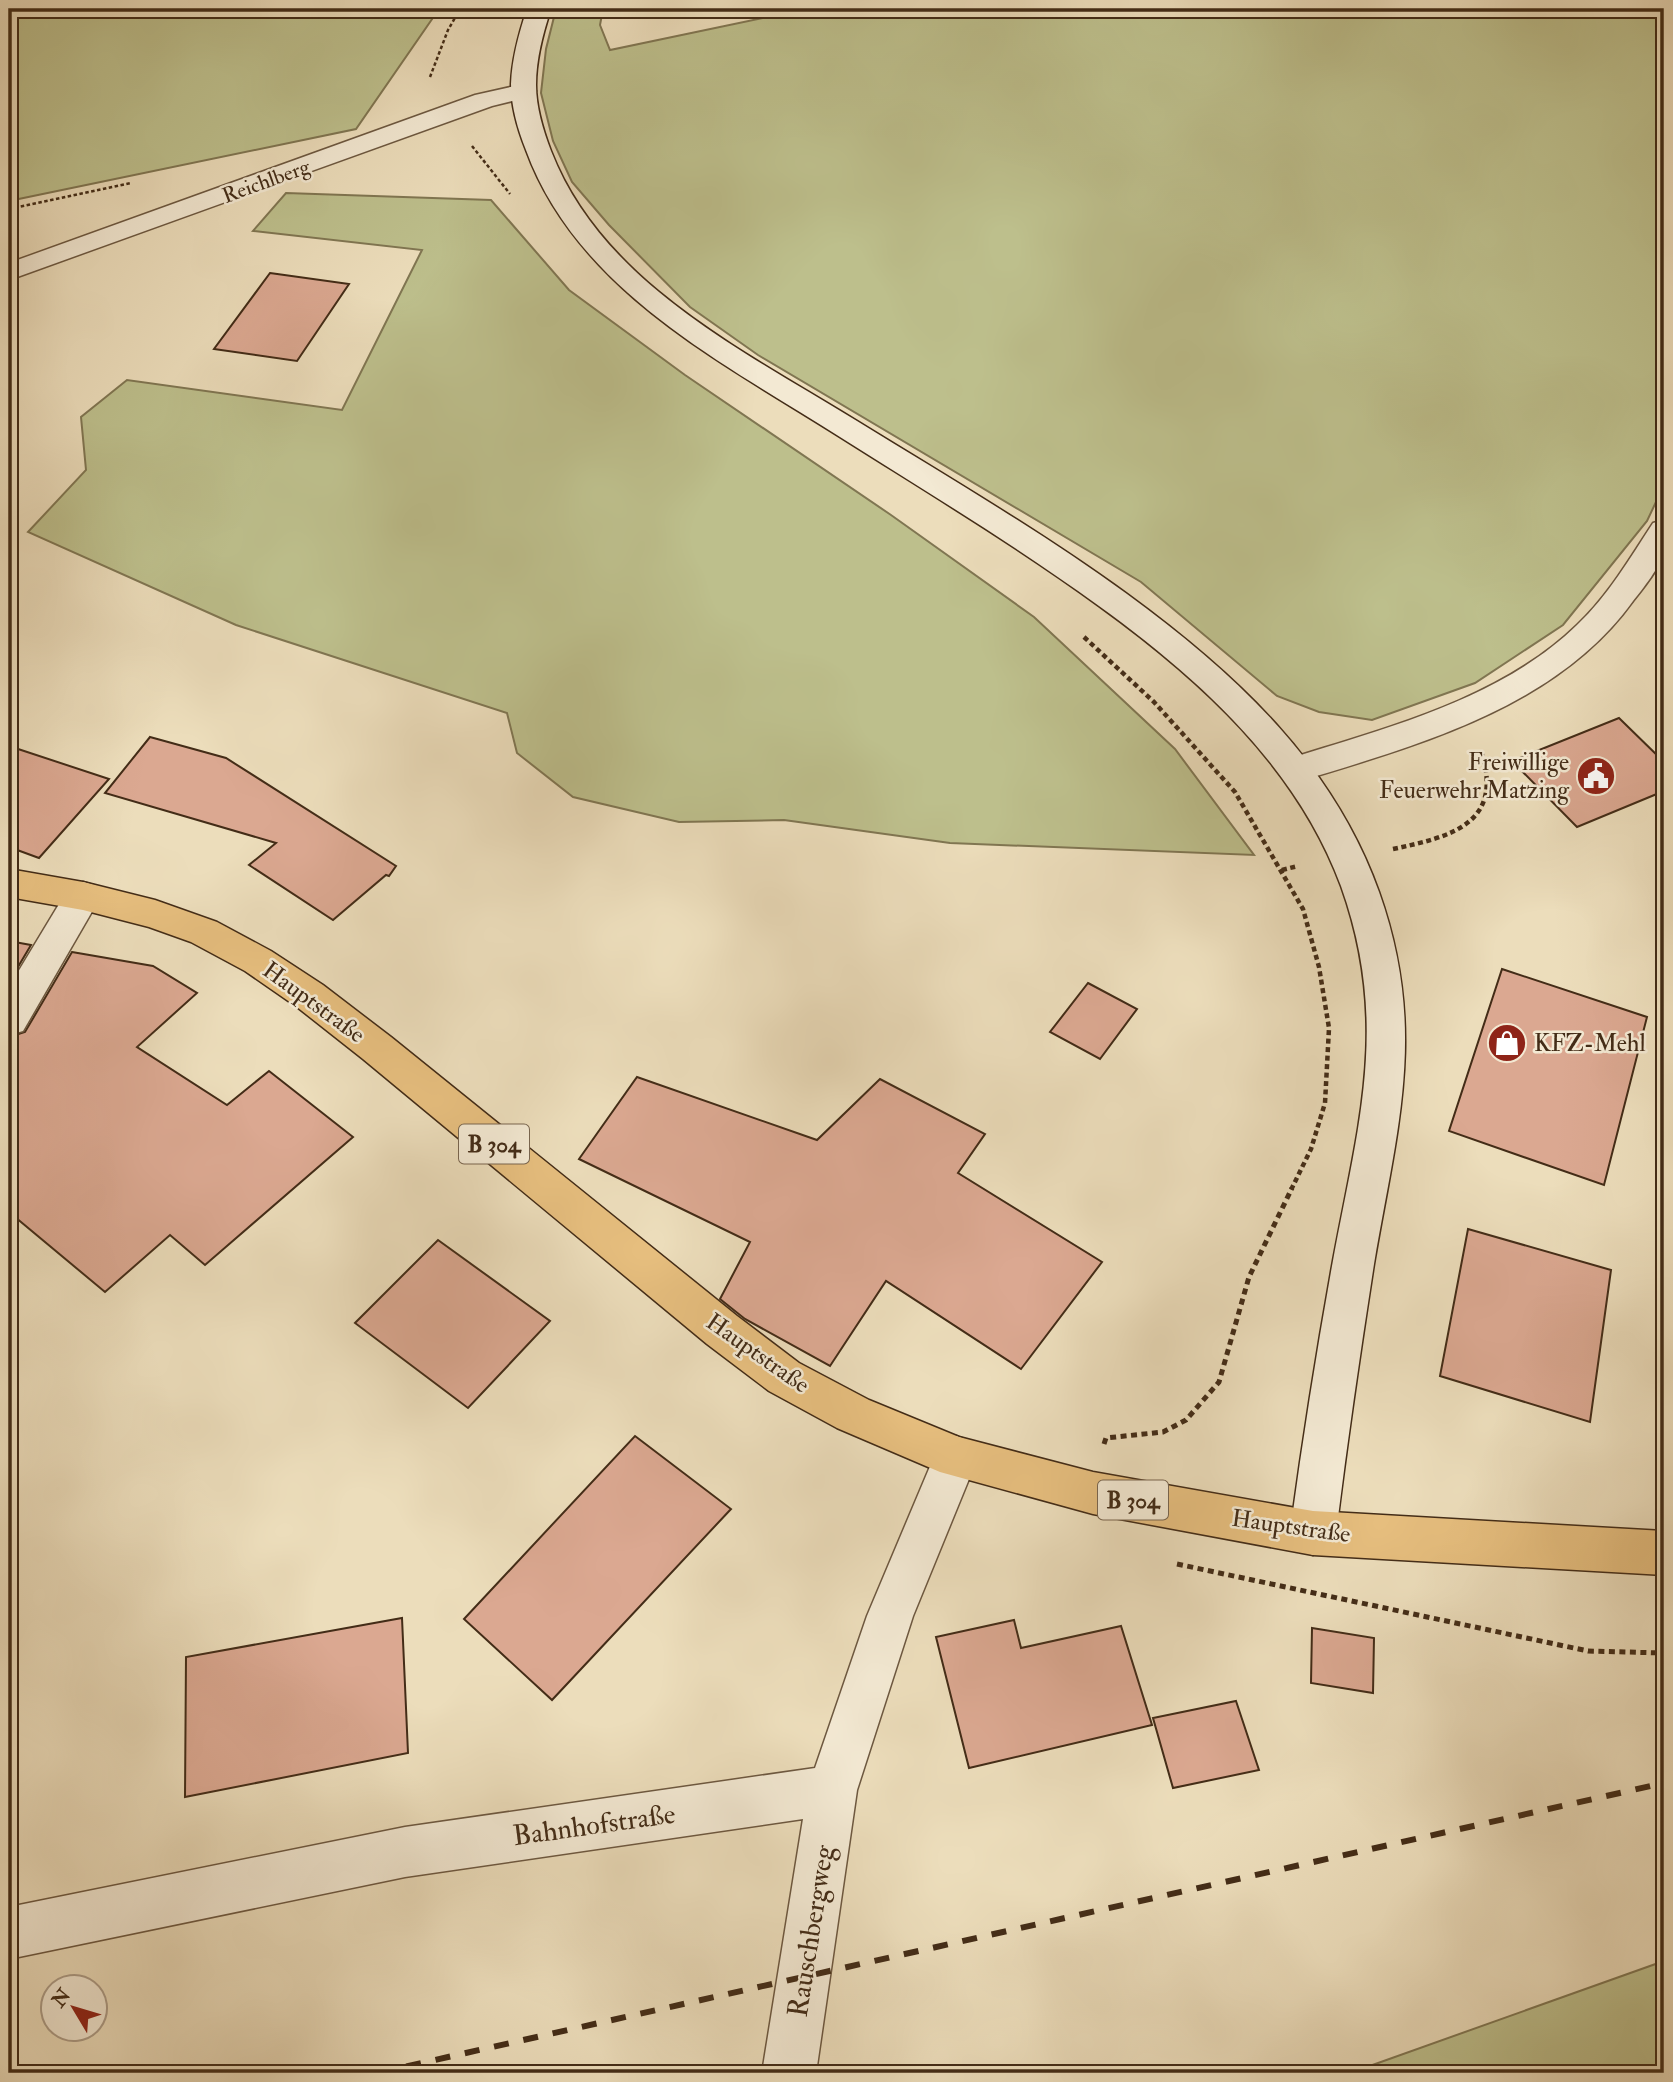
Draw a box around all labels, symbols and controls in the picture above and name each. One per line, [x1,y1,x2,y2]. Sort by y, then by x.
street label: Reichlberg [219,153,314,210]
place label: Freiwillige Feuerwehr Matzing [1379,747,1570,806]
public building icon: Freiwillige Feuerwehr Matzing [1575,755,1617,797]
street label: Hauptstraße [256,955,371,1050]
shop icon: KFZ-Mehl [1486,1022,1528,1064]
place label: KFZ-Mehl [1534,1028,1646,1059]
road number: B 304 [459,1124,529,1163]
street label: Hauptstraße [700,1306,816,1400]
road number: B 304 [1098,1480,1168,1520]
street label: Hauptstraße [1230,1503,1352,1550]
street label: Bahnhofstraße [511,1797,678,1854]
street label: Rauschbergweg [781,1842,843,2020]
north arrow [38,1974,108,2044]
text: N [46,1983,77,2013]

